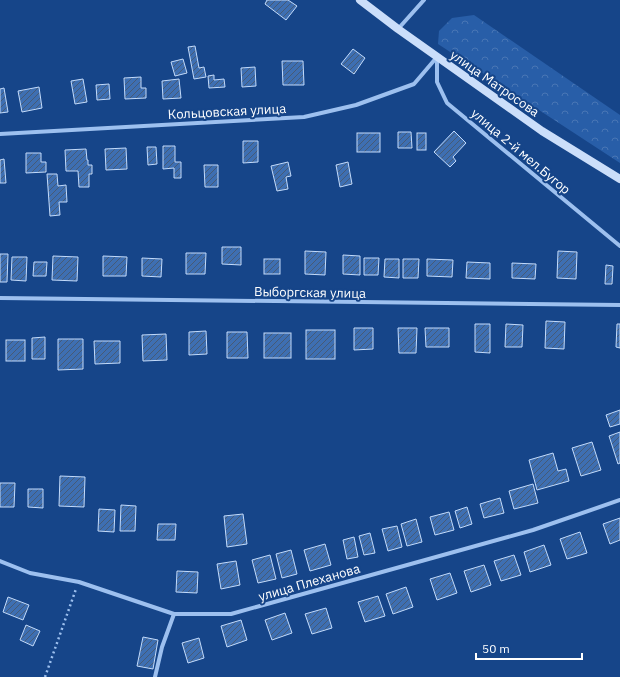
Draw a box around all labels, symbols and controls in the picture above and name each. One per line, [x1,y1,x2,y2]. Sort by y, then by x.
street label: улица Матросова [447,46,543,121]
street label: Кольцовская улица [167,100,287,123]
street label: улица 2-й мел.Бугор [467,105,574,198]
street label: Выборгская улица [254,283,366,302]
street label: улица Плеханова [256,560,362,605]
scale bar [476,635,582,661]
text: 50 m [482,641,510,656]

